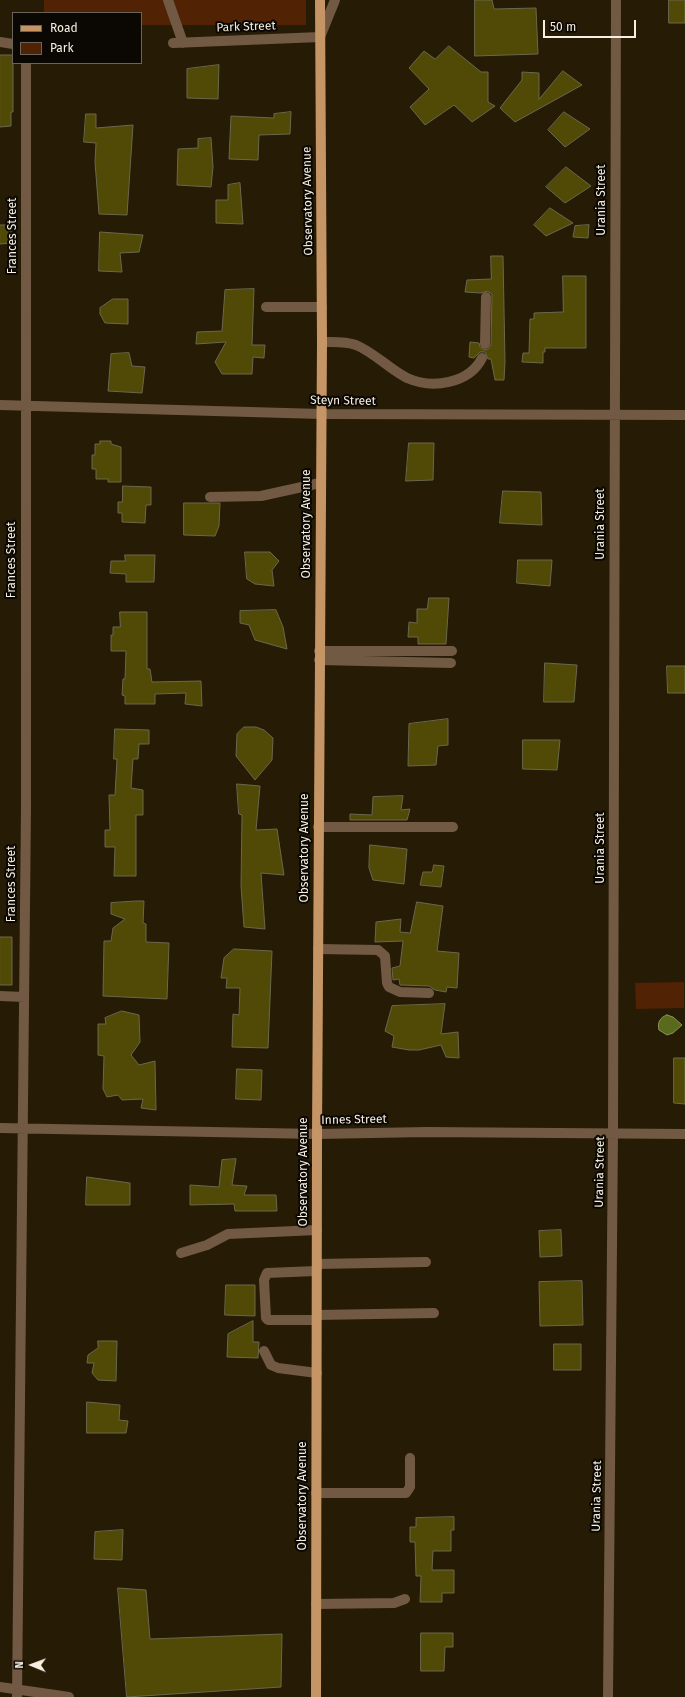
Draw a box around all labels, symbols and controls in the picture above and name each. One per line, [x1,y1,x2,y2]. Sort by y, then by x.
legend [12,12,142,64]
scale bar [545,12,638,38]
street label: Park Street [216,19,276,35]
text: 50 m [550,20,576,34]
text: Road [50,21,78,35]
text: Park [50,41,74,55]
street label: Observatory Avenue [300,146,316,256]
street label: Urania Street [595,164,609,236]
street label: Frances Street [6,198,20,274]
street label: Steyn Street [310,393,376,409]
street label: Observatory Avenue [300,469,314,579]
street label: Urania Street [594,488,608,560]
street label: Frances Street [5,522,19,598]
street label: Observatory Avenue [298,793,312,903]
street label: Urania Street [594,812,608,884]
street label: Frances Street [5,846,19,922]
street label: Innes Street [321,1112,387,1128]
street label: Observatory Avenue [297,1117,311,1227]
street label: Urania Street [592,1136,608,1208]
street label: Observatory Avenue [296,1441,310,1551]
street label: Urania Street [589,1460,605,1532]
north arrow [12,1645,52,1685]
text: N [13,1661,26,1669]

